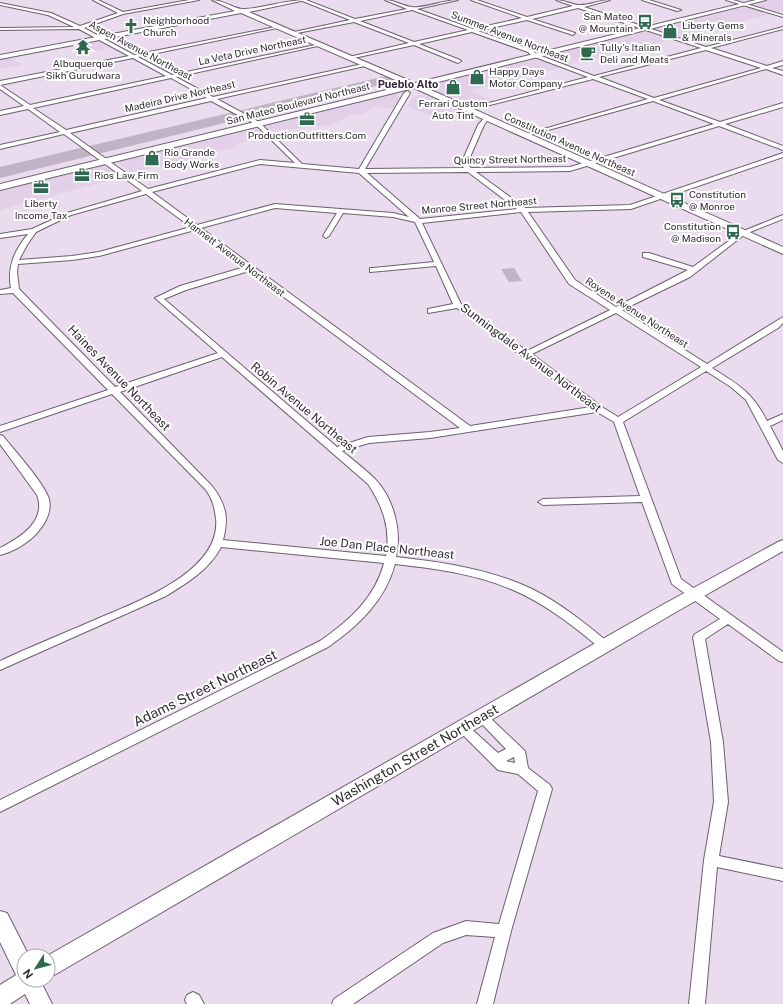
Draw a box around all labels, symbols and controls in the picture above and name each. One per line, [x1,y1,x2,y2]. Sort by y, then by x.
street label: Summer Avenue Northeast [449,8,571,64]
place label: San Mateo @ Mountain [579,10,633,34]
bus stop icon: San Mateo @ Mountain [636,13,654,31]
place label: Neighborhood Church [143,14,209,38]
church icon: Neighborhood Church [122,17,140,35]
street label: Aspen Avenue Northeast [87,18,195,82]
place label: Liberty Gems & Minerals [682,19,744,43]
shop icon: Liberty Gems & Minerals [661,22,679,40]
street label: La Veta Drive Northeast [197,33,307,67]
temple icon: Albuquerque Sikh Gurudwara [74,38,92,56]
place label: Tully's Italian Deli and Meats [600,41,669,65]
cafe icon: Tully's Italian Deli and Meats [579,44,597,62]
place label: Albuquerque Sikh Gurudwara [46,57,120,81]
place label: Happy Days Motor Company [489,65,563,89]
shop icon: Happy Days Motor Company [468,68,486,86]
street label: Madeira Drive Northeast [124,77,236,115]
district label: Pueblo Alto [378,78,438,90]
shop icon: Ferrari Custom Auto Tint [444,78,462,96]
street label: San Mateo Boulevard Northeast [225,79,371,127]
place label: Ferrari Custom Auto Tint [418,97,488,121]
office icon: ProductionOutfitters.Com [298,110,316,128]
street label: Constitution Avenue Northeast [502,110,638,179]
place label: ProductionOutfitters.Com [248,129,366,141]
place label: Rio Grande Body Works [164,146,219,170]
shop icon: Rio Grande Body Works [143,149,161,167]
street label: Quincy Street Northeast [453,152,567,166]
office icon: Rios Law Firm [73,166,91,184]
place label: Rios Law Firm [94,169,158,181]
office icon: Liberty Income Tax [32,178,50,196]
place label: Constitution @ Monroe [689,188,746,212]
bus stop icon: Constitution @ Monroe [668,191,686,209]
street label: Monroe Street Northeast [421,194,537,216]
place label: Liberty Income Tax [15,197,68,221]
street label: Hannett Avenue Northeast [182,215,288,299]
place label: Constitution @ Madison [664,220,721,244]
bus stop icon: Constitution @ Madison [724,223,742,241]
street label: Royene Avenue Northeast [583,274,691,350]
street label: Sunningdale Avenue Northeast [458,300,604,416]
street label: Haines Avenue Northeast [65,322,173,434]
street label: Robin Avenue Northeast [248,359,360,457]
street label: Joe Dan Place Northeast [319,534,455,562]
street label: Adams Street Northeast [131,646,279,730]
street label: Washington Street Northeast [329,701,501,809]
north arrow [16,948,56,988]
text: N [21,967,35,981]

